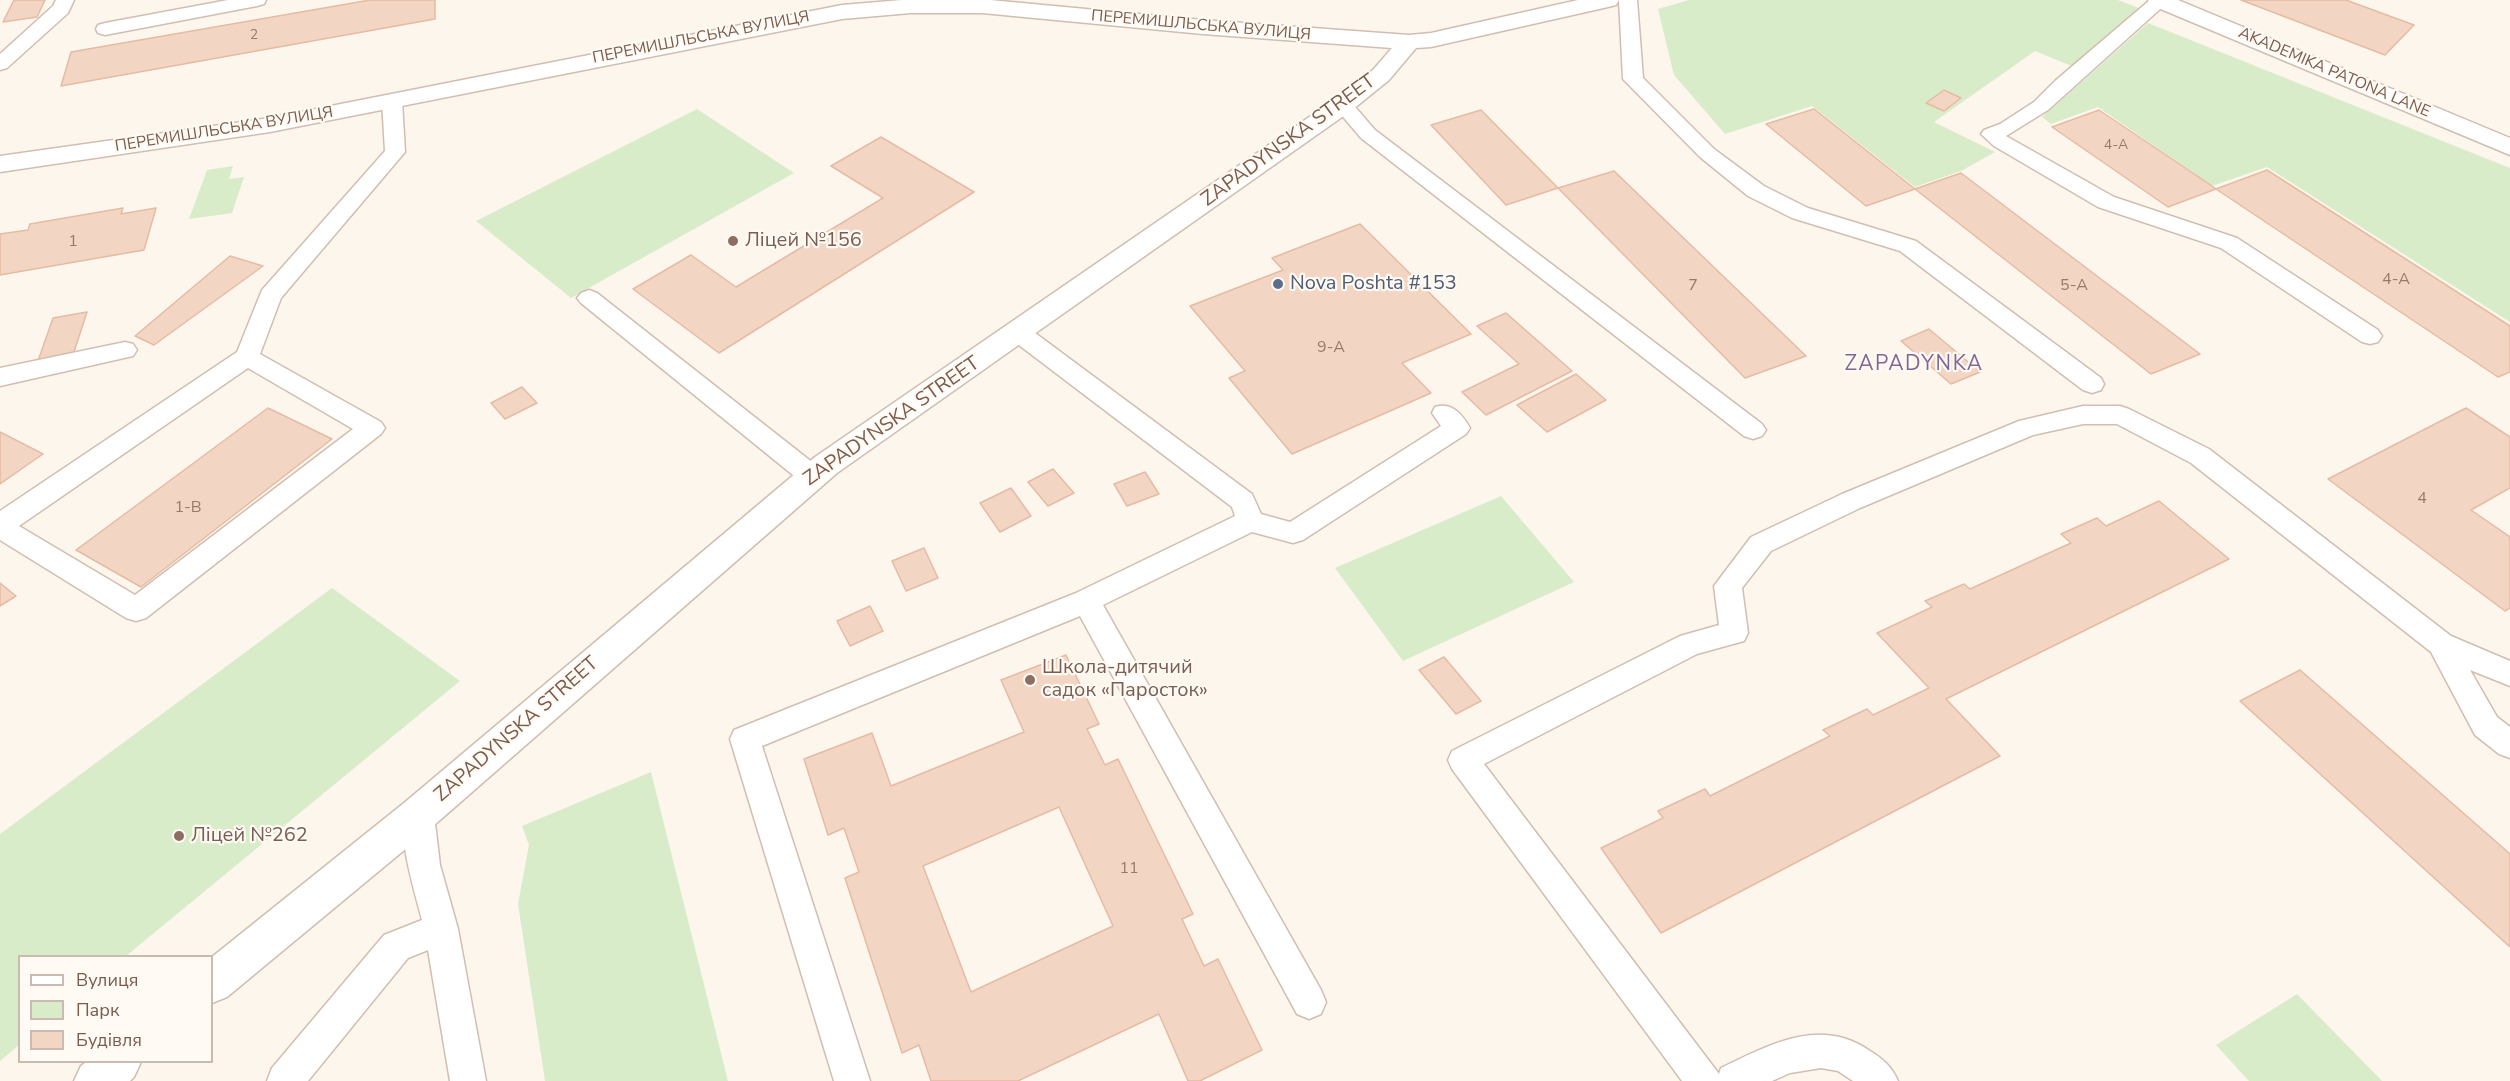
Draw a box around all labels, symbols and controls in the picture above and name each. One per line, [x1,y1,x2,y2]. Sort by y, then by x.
street label: ПЕРЕМИШЛЬСЬКА ВУЛИЦЯ [1090,7,1312,45]
street label: ПЕРЕМИШЛЬСЬКА ВУЛИЦЯ [591,8,811,68]
street label: AKADEMIKA PATONA LANE [2235,24,2433,122]
house number: 2 [250,28,258,44]
street label: ZAPADYNSKA STREET [1197,70,1381,212]
street label: ПЕРЕМИШЛЬСЬКА ВУЛИЦЯ [114,103,334,157]
house number: 4-А [2104,138,2128,154]
place label: Ліцей №156 [745,229,862,253]
house number: 1 [68,232,78,252]
marker: Ліцей №156 [726,234,740,248]
house number: 4-А [2382,270,2410,290]
place label: Nova Poshta #153 [1290,272,1457,296]
house number: 7 [1688,276,1698,296]
house number: 5-А [2060,276,2088,296]
marker: Nova Poshta #153 [1271,277,1285,291]
house number: 9-А [1317,338,1345,358]
street label: ZAPADYNSKA STREET [799,352,985,492]
district label: ZAPADYNKA [1845,352,1983,378]
house number: 4 [2417,489,2427,509]
house number: 1-В [174,498,202,518]
street label: ZAPADYNSKA STREET [430,652,604,808]
place label: Школа-дитячий садок «Паросток» [1042,656,1208,703]
marker: Школа-дитячий садок «Паросток» [1023,673,1037,687]
place label: Ліцей №262 [191,824,308,848]
marker: Ліцей №262 [172,829,186,843]
house number: 11 [1119,859,1139,879]
legend [18,955,213,1063]
text: Вулиця [76,968,138,992]
text: Парк [76,998,119,1022]
text: Будівля [76,1028,142,1052]

